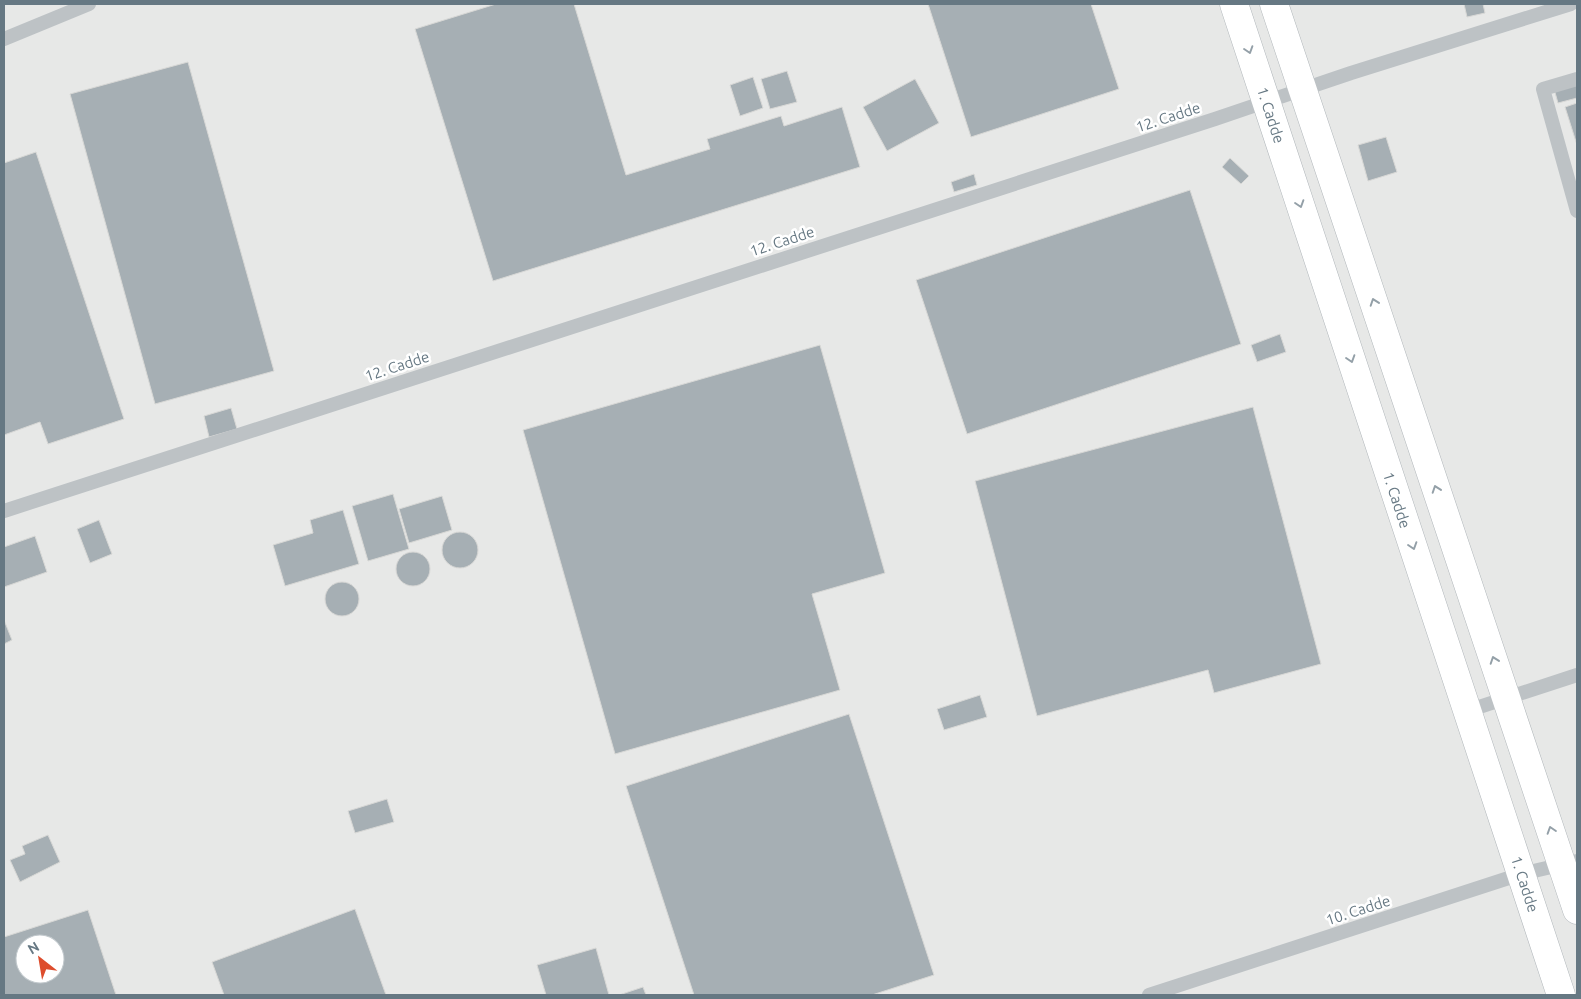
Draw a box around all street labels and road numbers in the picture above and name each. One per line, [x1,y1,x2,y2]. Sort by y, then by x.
street label: 1. Cadde [1254,85,1288,145]
street label: 12. Cadde [1134,99,1202,135]
street label: 12. Cadde [748,223,816,259]
street label: 12. Cadde [363,348,431,384]
street label: 1. Cadde [1380,470,1414,530]
street label: 1. Cadde [1508,854,1542,914]
street label: 10. Cadde [1324,892,1392,928]

